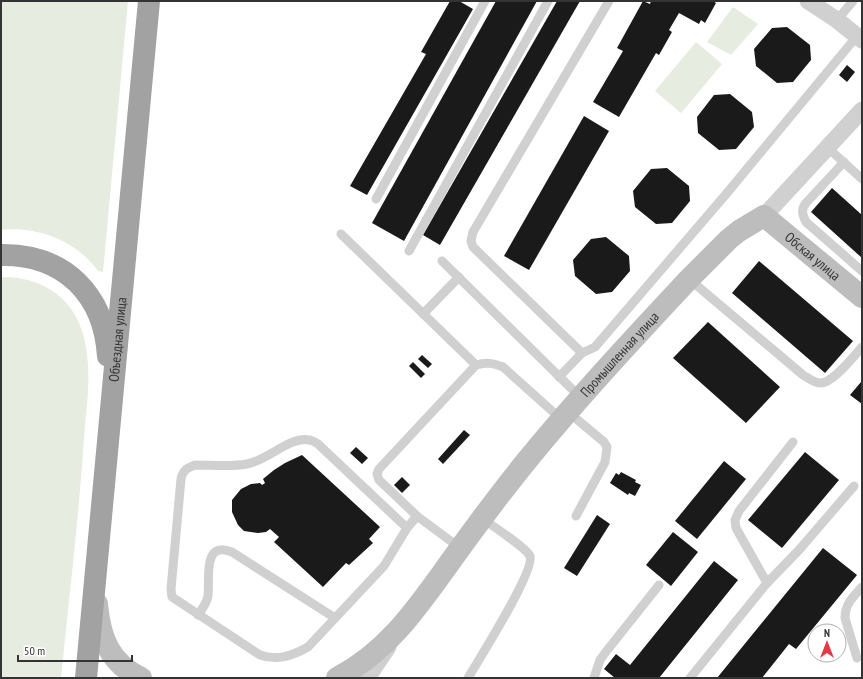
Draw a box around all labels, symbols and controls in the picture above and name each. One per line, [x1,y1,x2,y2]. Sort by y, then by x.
street label: Обская улица [781,228,844,284]
street label: Объездная улица [105,296,130,383]
street label: Промышленная улица [576,308,663,401]
north arrow [807,623,847,663]
text: N [824,626,830,640]
scale bar [18,637,132,663]
text: 50 m [24,643,45,658]

